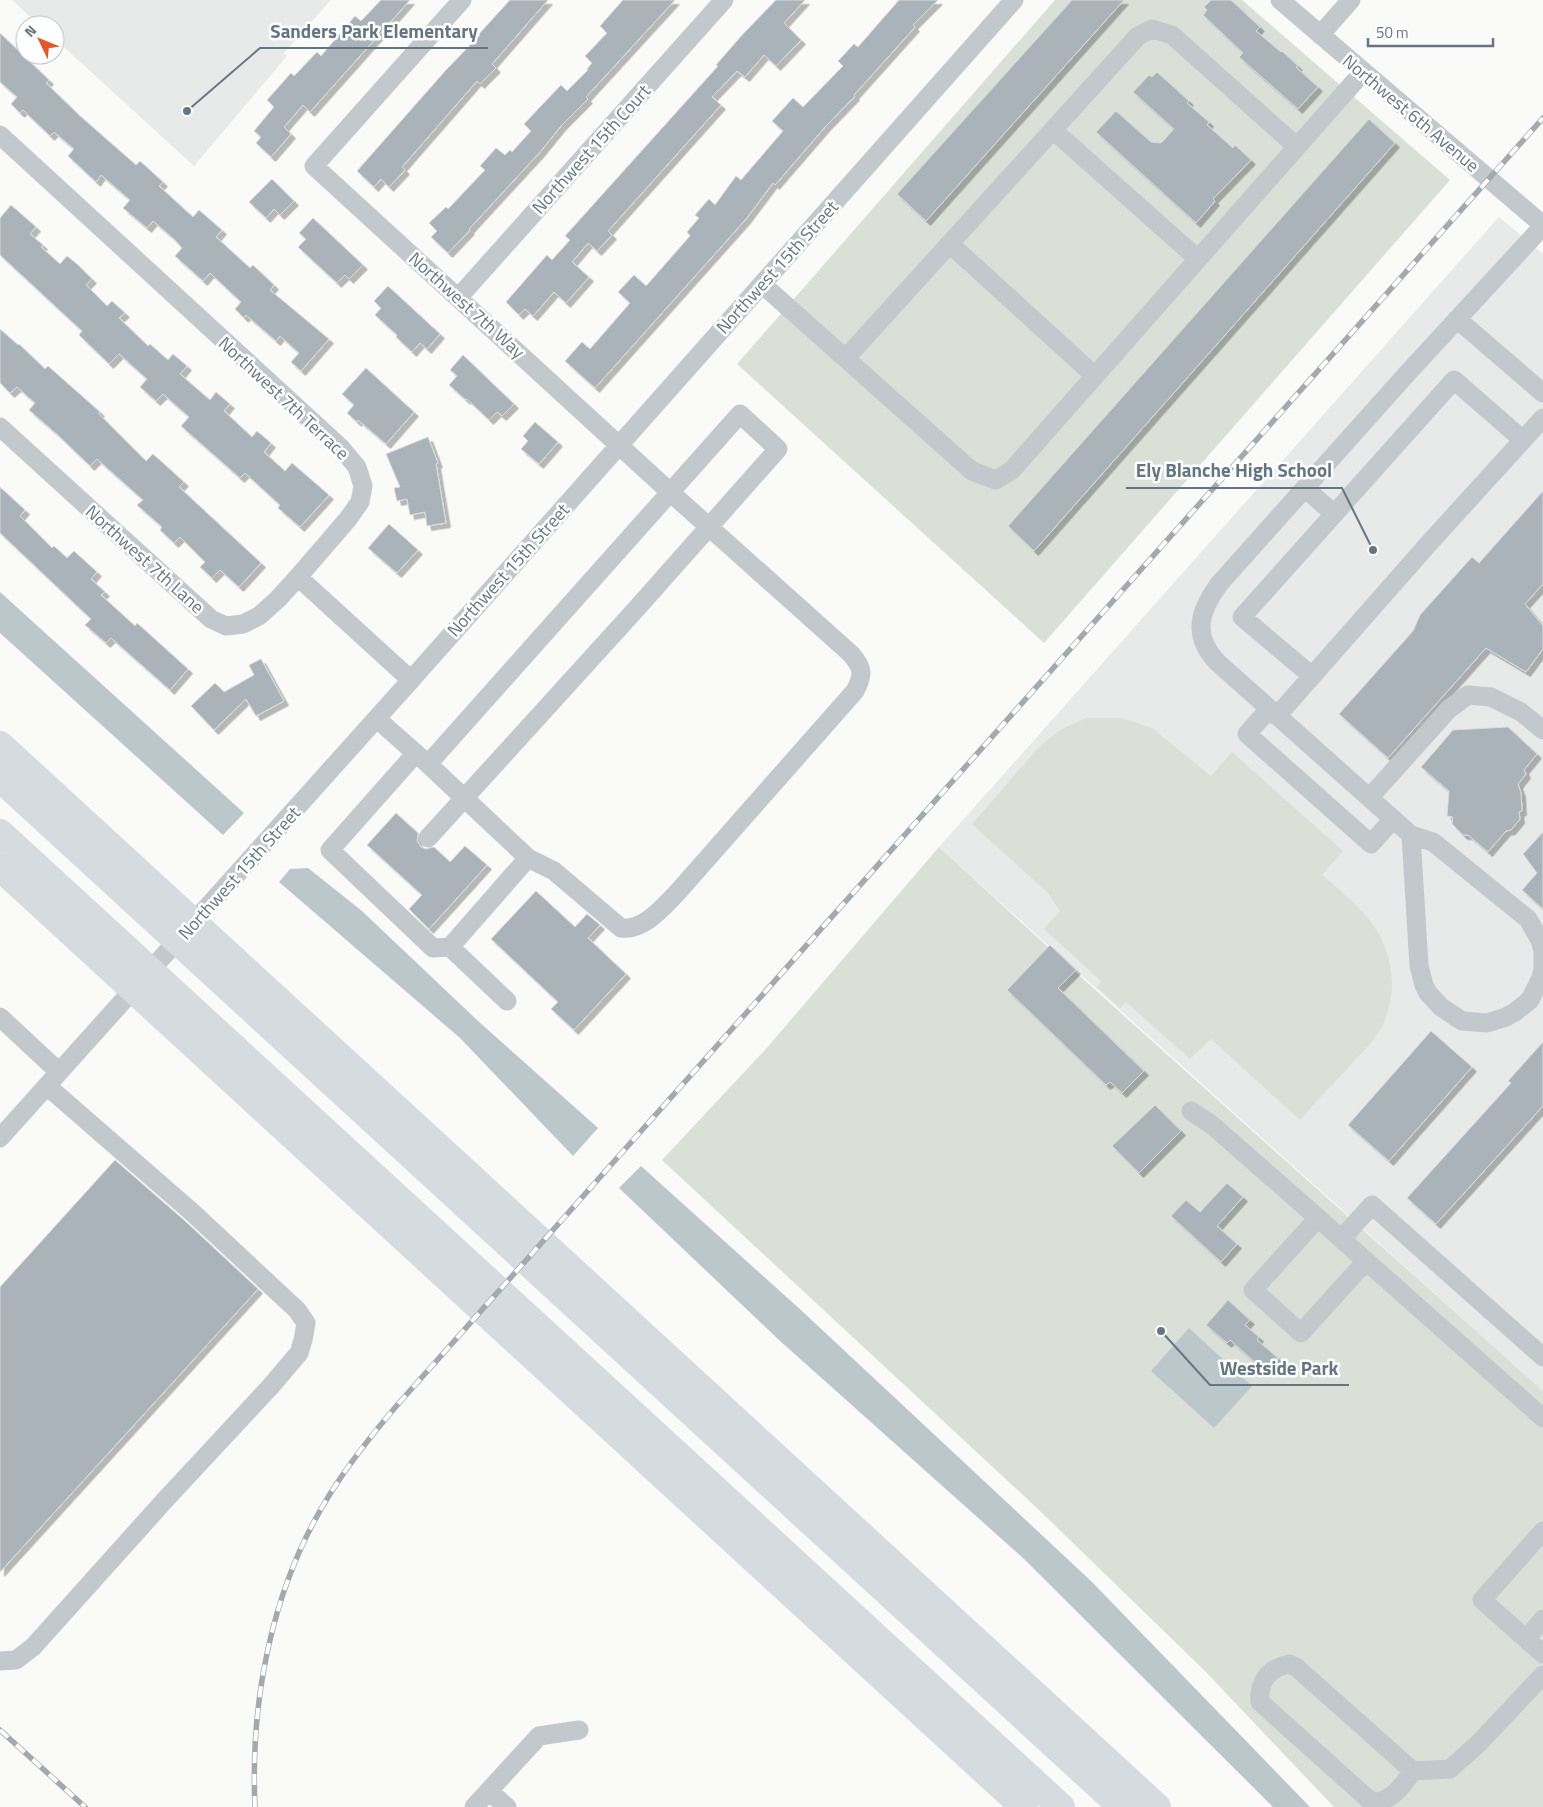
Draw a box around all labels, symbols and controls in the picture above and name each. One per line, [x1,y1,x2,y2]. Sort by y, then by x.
callout: Sanders Park Elementary [260,14,488,48]
north arrow [15,15,65,65]
scale bar [1368,15,1493,47]
text: Sanders Park Elementary [270,16,478,45]
text: N [19,20,41,42]
text: 50 m [1376,21,1409,44]
street label: Northwest 6th Avenue [1337,48,1485,178]
street label: Northwest 15th Court [525,78,657,220]
street label: Northwest 15th Street [710,194,845,340]
street label: Northwest 7th Way [403,245,531,365]
street label: Northwest 7th Terrace [213,330,355,466]
callout: Ely Blanche High School [1126,454,1342,488]
text: Ely Blanche High School [1136,455,1332,484]
street label: Northwest 15th Street [441,497,576,643]
street label: Northwest 7th Lane [80,498,210,620]
street label: Northwest 15th Street [172,800,307,946]
callout: Westside Park [1210,1351,1349,1385]
text: Westside Park [1220,1353,1339,1382]

